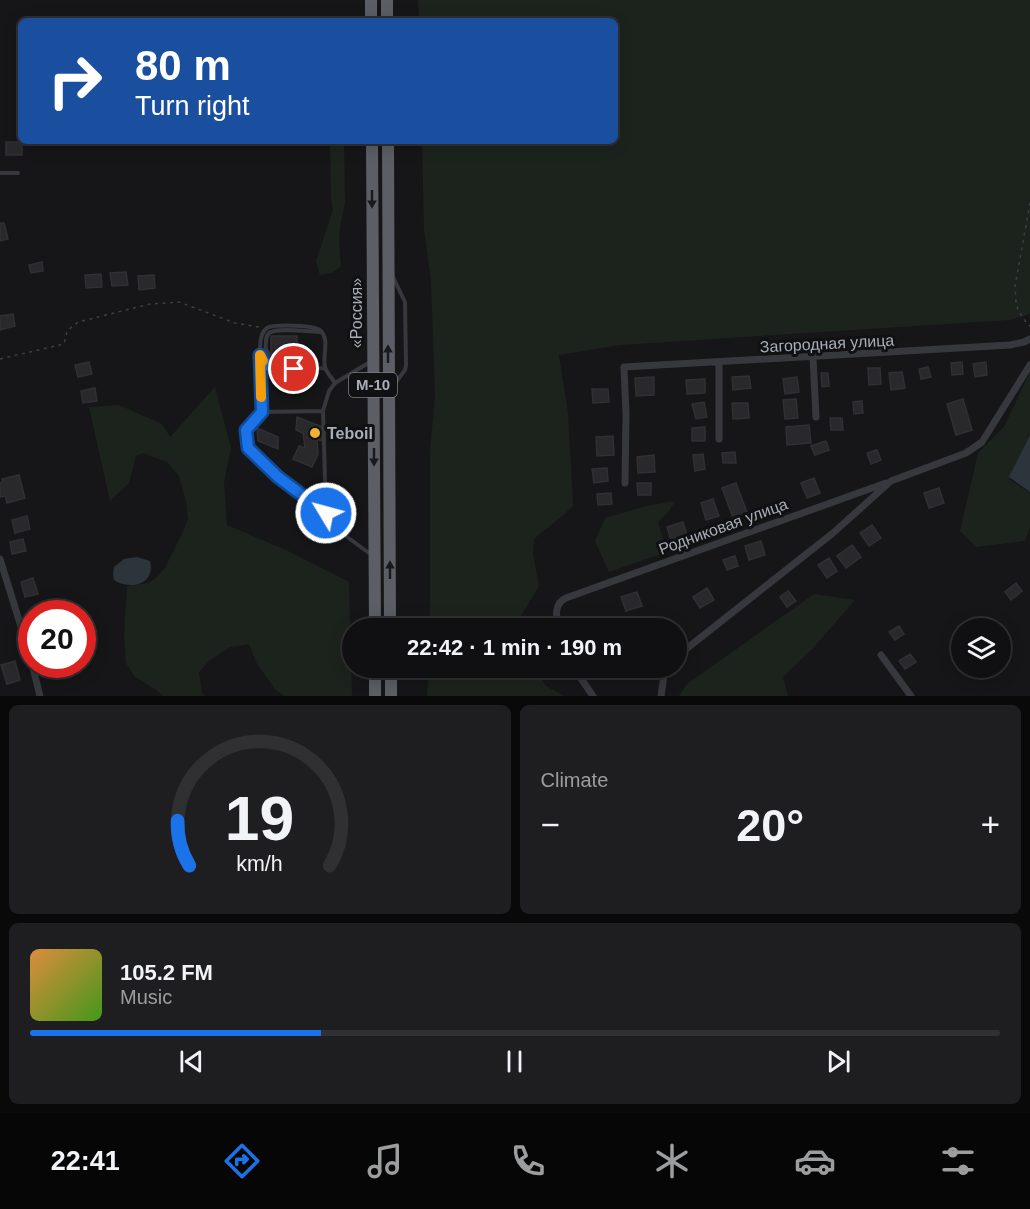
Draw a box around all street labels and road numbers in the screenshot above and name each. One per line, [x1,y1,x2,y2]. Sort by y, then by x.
street label: «Россия» [348,278,365,348]
street label: Загородная улица [759,331,895,356]
road number: М-10 [349,373,397,397]
street label: Родниковая улица [656,495,790,558]

